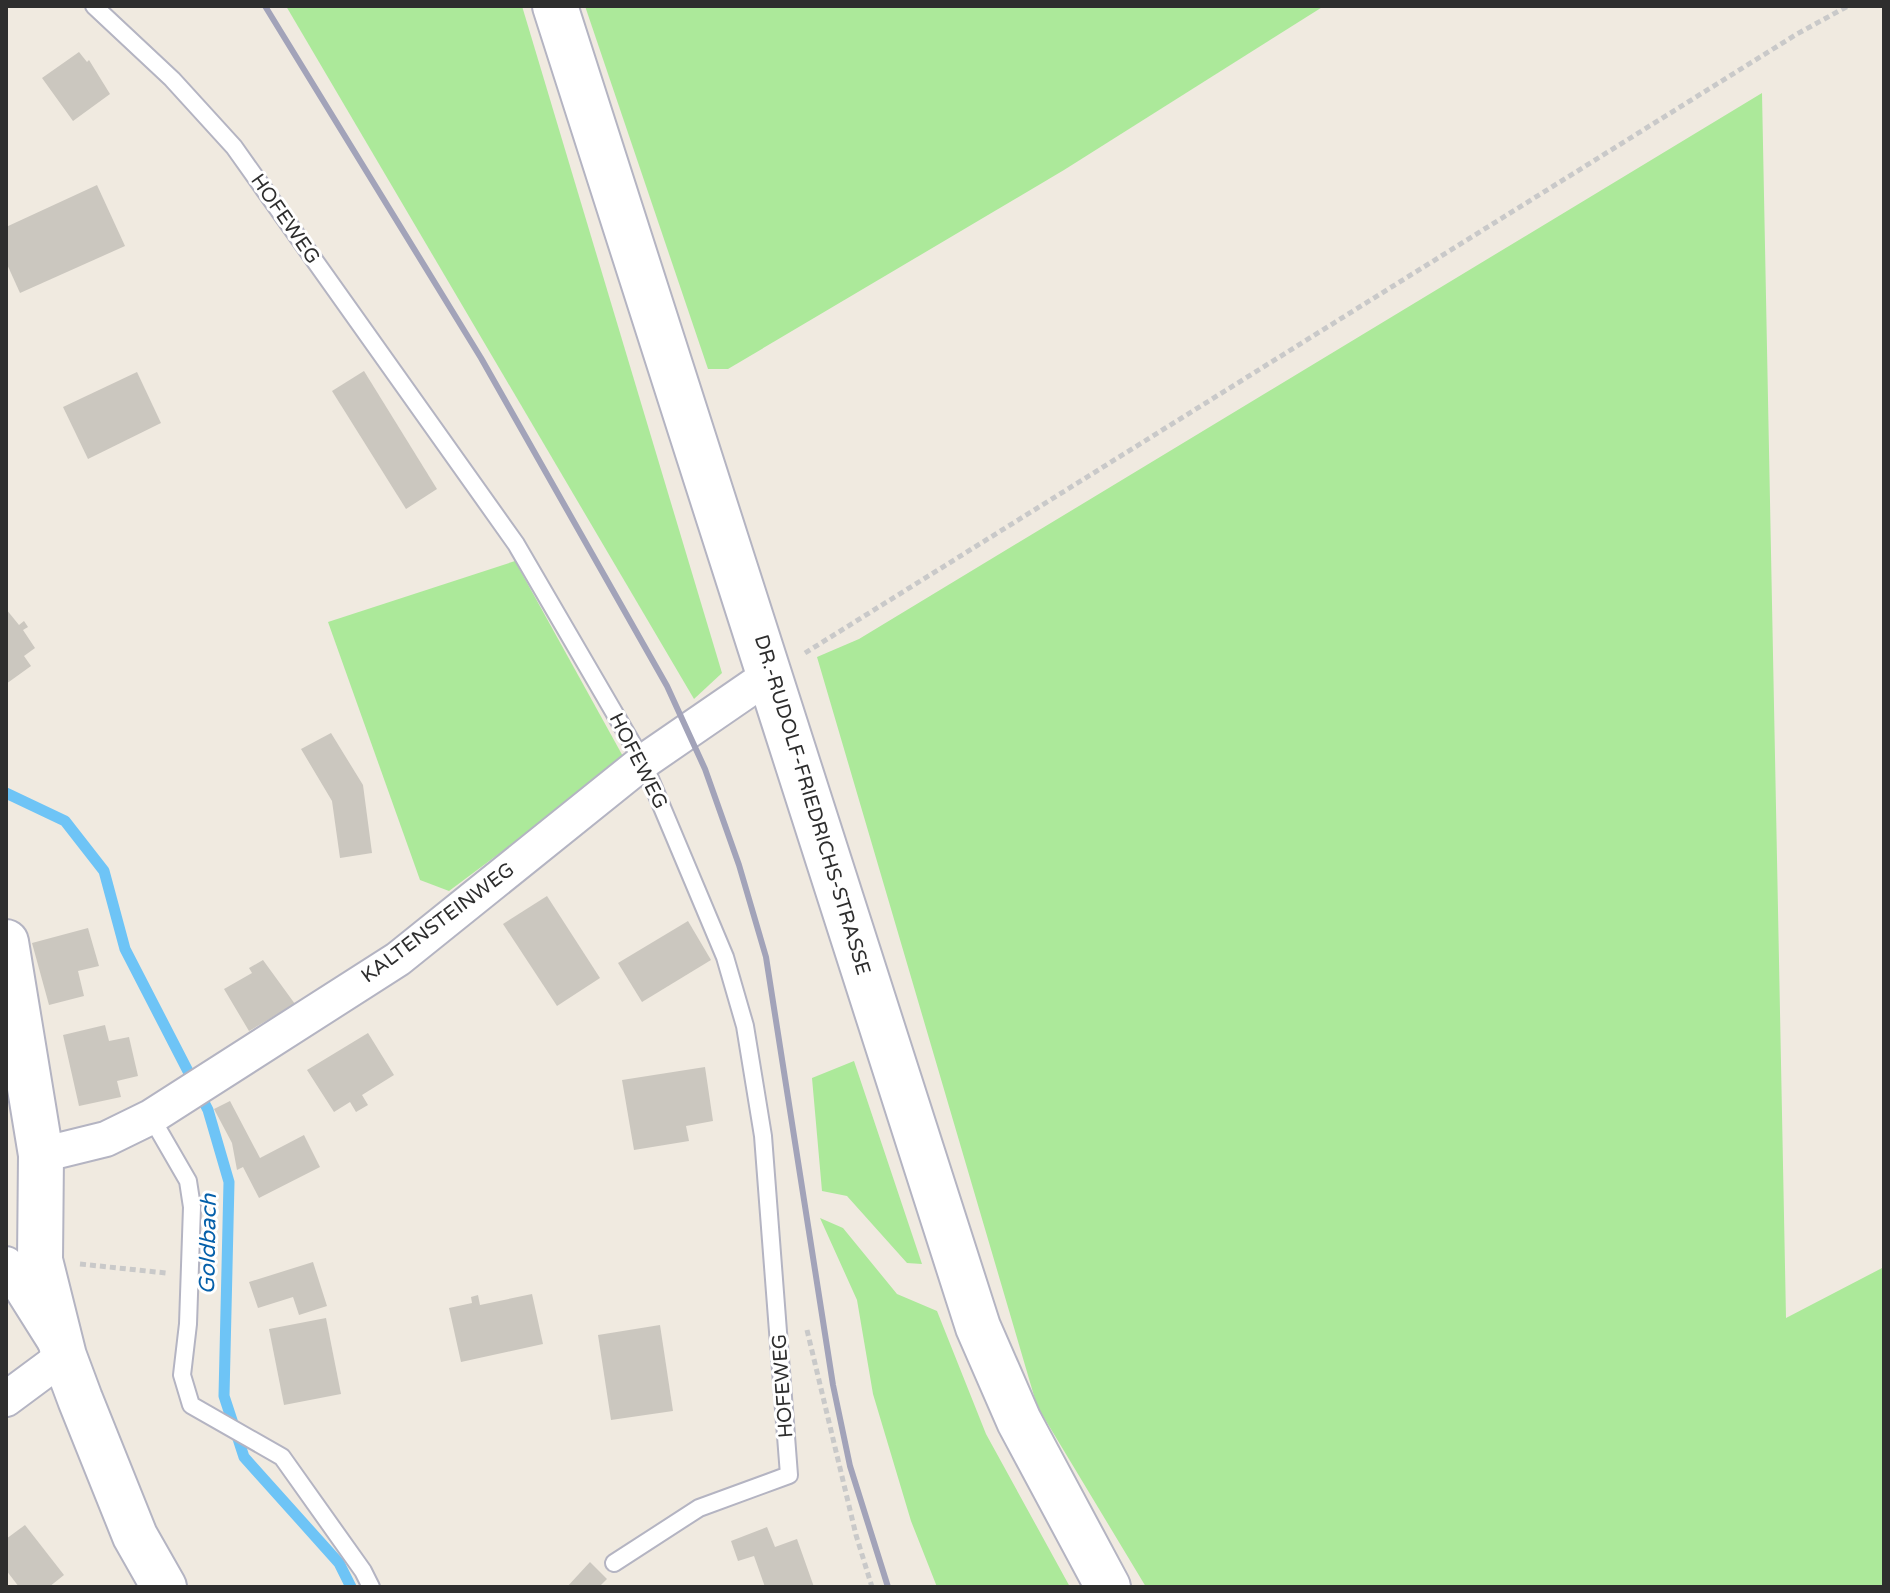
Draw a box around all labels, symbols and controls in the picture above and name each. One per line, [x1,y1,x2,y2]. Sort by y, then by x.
street label: HOFEWEG [245,169,325,269]
street label: DR.-RUDOLF-FRIEDRICHS-STRASSE [749,632,875,978]
street label: HOFEWEG [604,709,672,813]
street label: KALTENSTEINWEG [357,858,519,988]
water label: Goldbach [194,1193,222,1295]
street label: HOFEWEG [767,1333,799,1439]

